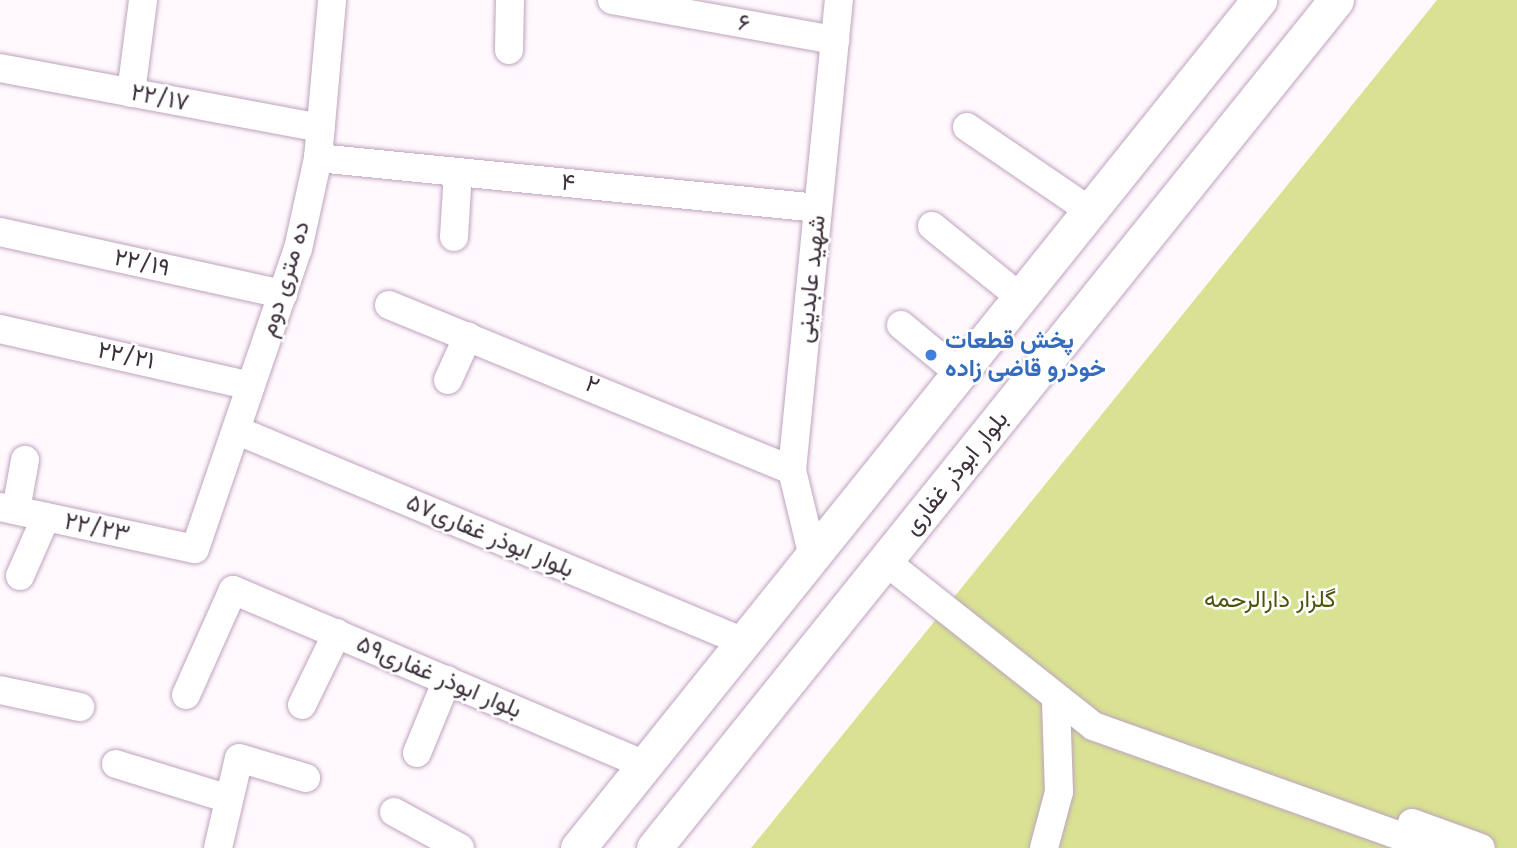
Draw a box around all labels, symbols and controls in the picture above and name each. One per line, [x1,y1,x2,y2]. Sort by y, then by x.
street label: ۶ [736,8,752,38]
street label: ۲۲/۱۷ [128,78,192,118]
street label: ۴ [560,168,576,198]
street label: شهید عابدینی [790,214,832,344]
street label: ده متری دوم [254,218,316,340]
street label: ۲۲/۱۹ [112,243,172,283]
place label: پخش قطعات خودرو قاضی زاده [945,327,1106,383]
street label: ۲۲/۲۱ [95,336,157,376]
marker: پخش قطعات خودرو قاضی زاده [923,347,939,363]
street label: ۲ [581,369,603,401]
street label: بلوار ابوذر غفاری [897,405,1015,541]
street label: بلوار ابوذر غفاری۵۷ [402,488,578,584]
street label: ۲۲/۲۳ [62,507,132,549]
park label: گلزار دارالرحمه [1204,586,1336,614]
street label: بلوار ابوذر غفاری۵۹ [352,629,526,725]

